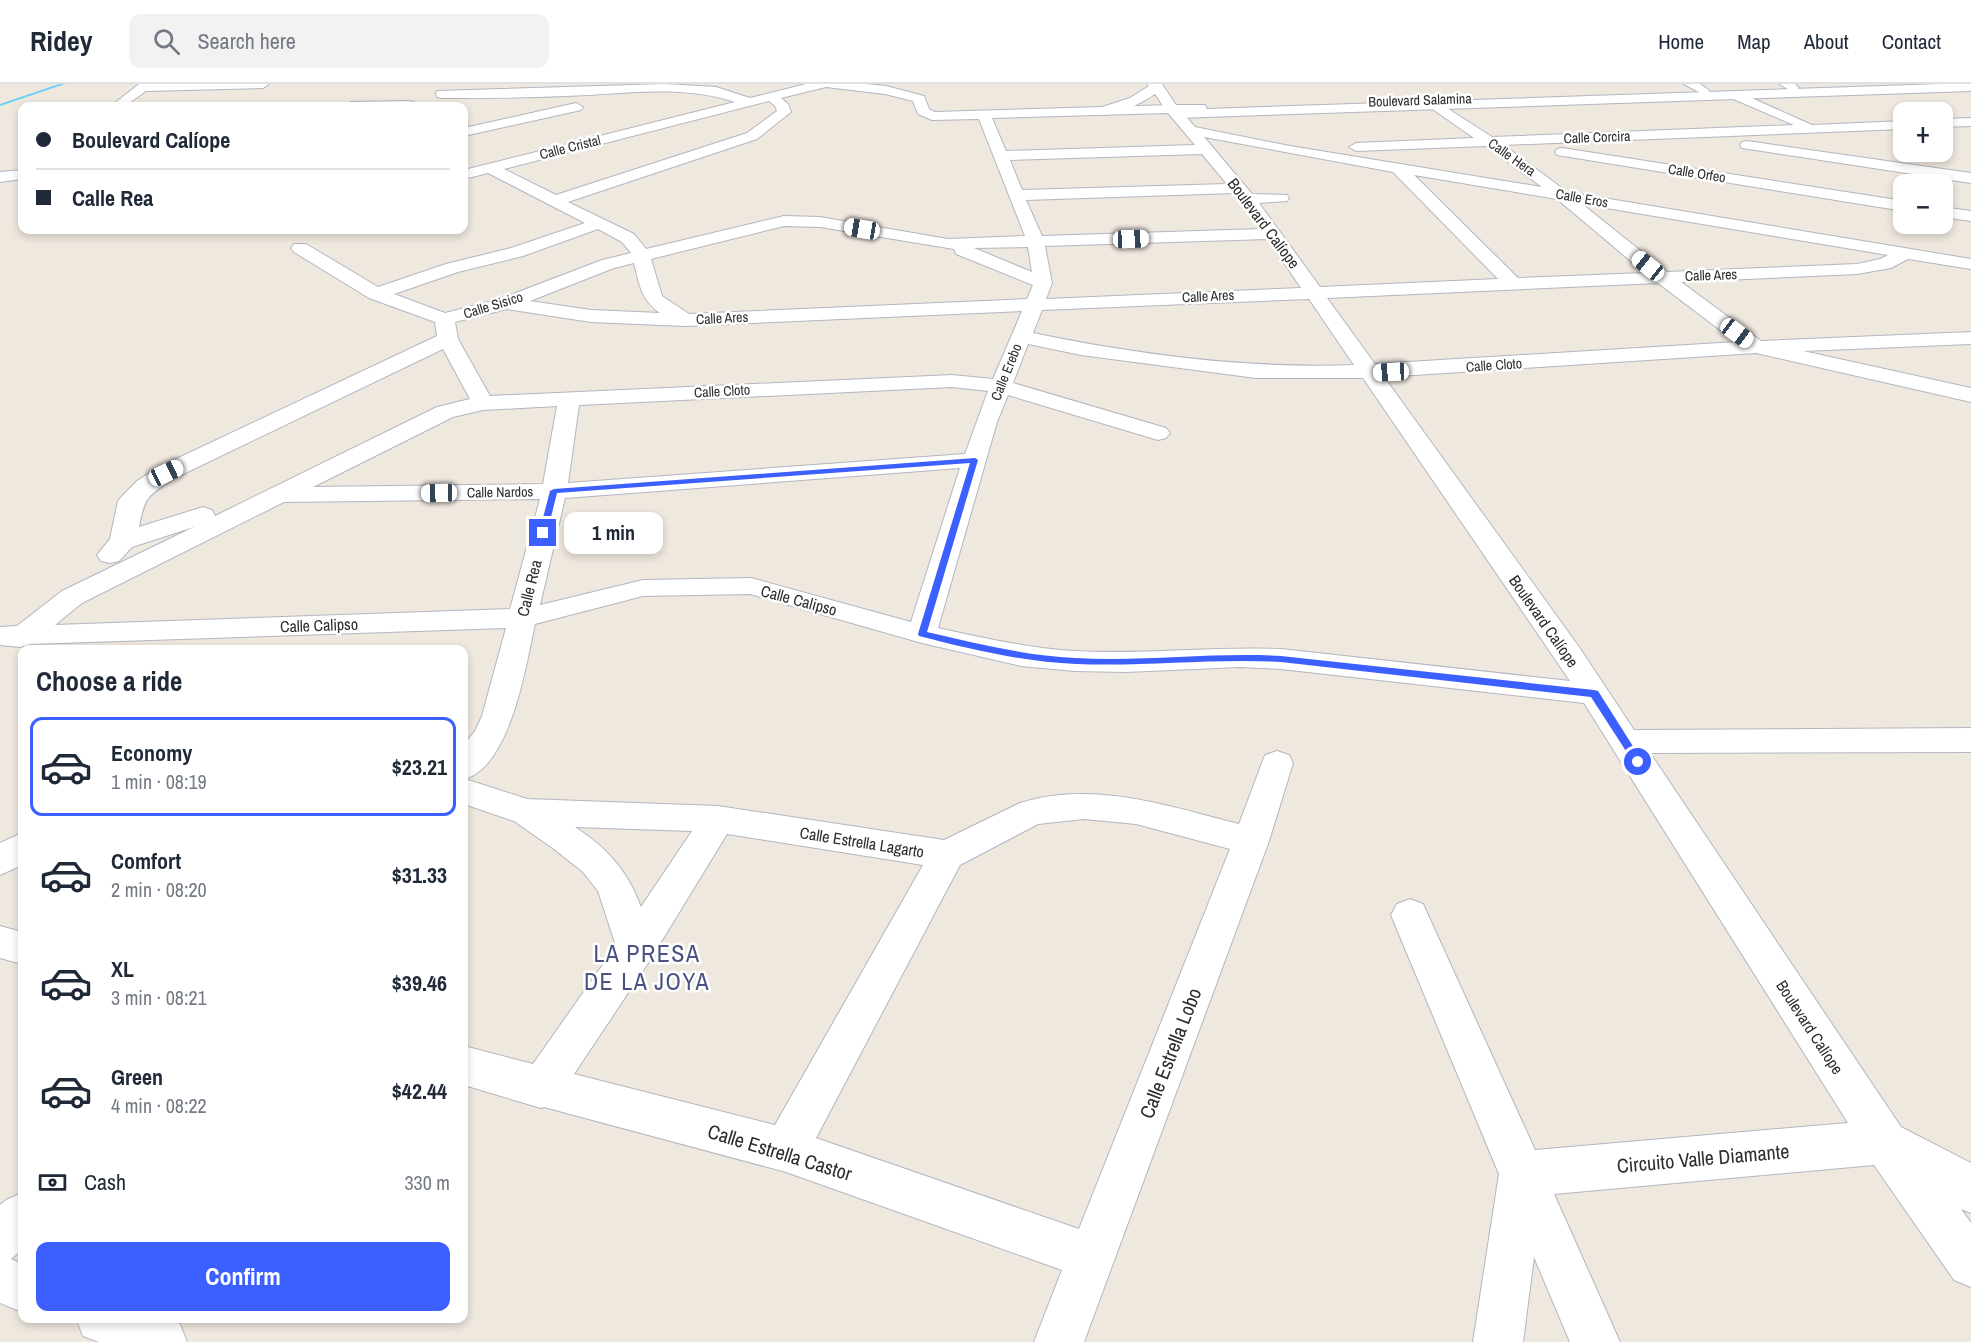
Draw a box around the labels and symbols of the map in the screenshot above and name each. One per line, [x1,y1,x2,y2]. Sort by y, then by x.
street label: Boulevard Salamina [1368,89,1473,111]
street label: Calle Corcira [1563,127,1631,147]
street label: Calle Cristal [537,131,603,163]
street label: Calle Hera [1485,134,1540,180]
street label: Calle Orfeo [1667,160,1727,186]
street label: Boulevard Calíope [1223,173,1305,273]
street label: Calle Eros [1554,185,1610,212]
car [843,217,881,241]
car [1113,229,1149,249]
car [1628,248,1668,284]
street label: Calle Ares [1685,265,1738,285]
street label: Calle Ares [1181,286,1235,306]
street label: Calle Sisico [461,287,525,323]
street label: Calle Ares [695,308,749,328]
car [1717,315,1757,351]
street label: Calle Erebo [986,341,1026,403]
street label: Calle Cloto [1465,354,1523,376]
car [1373,362,1409,382]
street label: Calle Cloto [693,381,751,401]
car [146,457,186,489]
street label: Calle Nardos [467,482,534,502]
car [421,484,457,502]
callout: 1 min [564,512,663,554]
route end [529,519,556,546]
street label: Calle Rea [511,557,547,619]
street label: Boulevard Calíope [1504,570,1584,672]
street label: Calle Calipso [758,579,840,621]
street label: Calle Calipso [280,613,358,637]
route start [1624,748,1651,775]
street label: Calle Estrella Lagarto [798,821,926,863]
district label: LA PRESA DE LA JOYA [584,937,710,997]
street label: Boulevard Calíope [1771,976,1849,1078]
street label: Calle Estrella Lobo [1133,984,1207,1122]
street label: Calle Estrella Castor [705,1117,856,1187]
street label: Circuito Valle Diamante [1616,1137,1790,1179]

